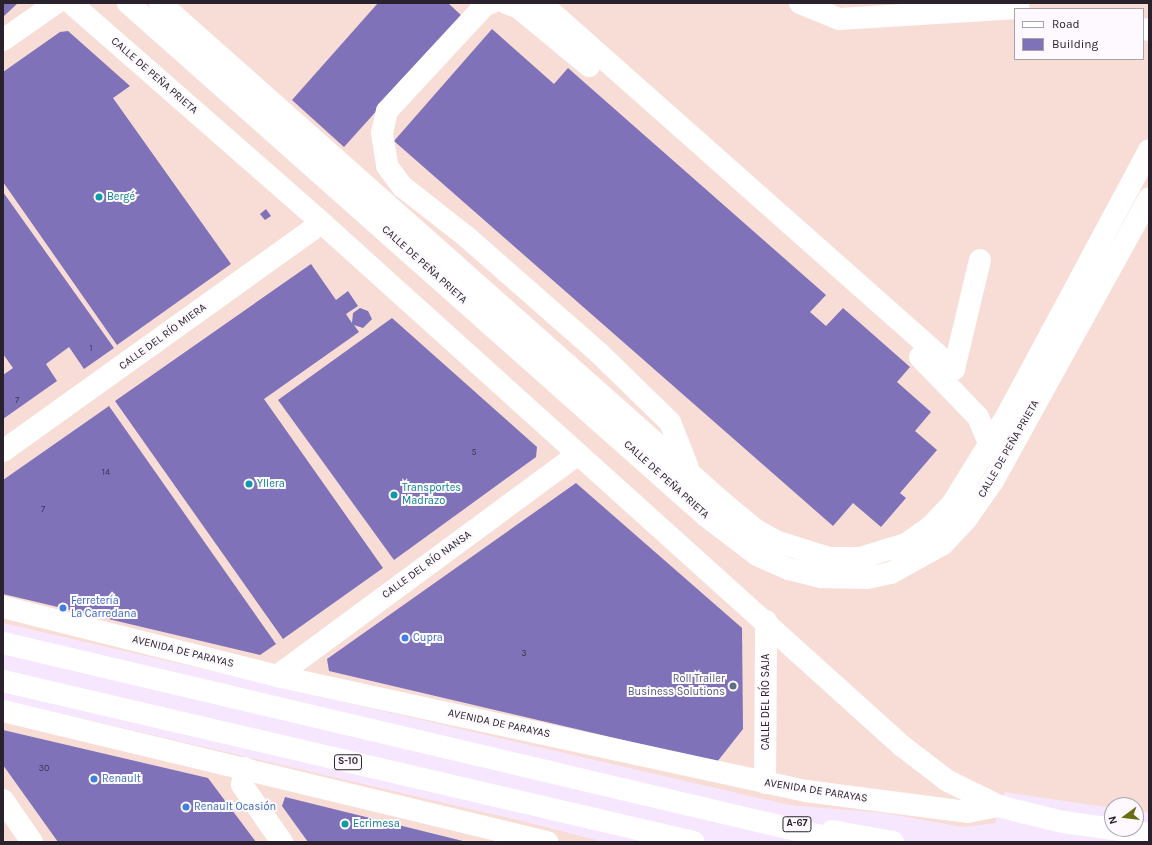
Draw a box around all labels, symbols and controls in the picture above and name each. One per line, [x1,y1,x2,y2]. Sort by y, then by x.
legend [1014,8,1144,60]
text: Road [1052,17,1080,31]
street label: CALLE DE PEÑA PRIETA [108,35,200,117]
text: Building [1052,37,1098,51]
place label: Bergé [107,190,135,204]
marker: Bergé [94,192,104,202]
street label: CALLE DE PEÑA PRIETA [379,223,469,307]
street label: CALLE DEL RÍO MIERA [117,301,209,373]
house number: 1 [90,343,92,353]
house number: 7 [15,395,19,405]
street label: CALLE DE PEÑA PRIETA [976,398,1042,500]
street label: CALLE DE PEÑA PRIETA [621,438,711,522]
house number: 5 [471,447,477,457]
house number: 14 [102,467,110,477]
place label: Yllera [257,477,285,491]
marker: Yllera [244,479,254,489]
place label: Transportes Madrazo [402,482,461,508]
marker: Transportes Madrazo [389,490,399,500]
house number: 7 [41,504,45,514]
street label: CALLE DEL RÍO NANSA [380,528,474,602]
place label: Ferretería La Carredana [71,595,136,621]
marker: Ferretería La Carredana [58,603,68,613]
place label: Cupra [413,631,443,645]
street label: AVENIDA DE PARAYAS [131,633,235,671]
marker: Cupra [400,633,410,643]
house number: 3 [521,648,527,658]
street label: CALLE DEL RÍO SAJA [759,654,773,750]
place label: Roll Trailer Business Solutions [628,673,725,699]
marker: Roll Trailer Business Solutions [728,681,738,691]
street label: AVENIDA DE PARAYAS [447,707,551,741]
road number: S-10 [334,754,362,770]
house number: 30 [39,763,49,773]
place label: Renault [102,772,141,786]
marker: Renault [89,774,99,784]
street label: AVENIDA DE PARAYAS [763,776,869,806]
north arrow [1104,797,1144,837]
place label: Renault Ocasión [194,800,276,814]
marker: Renault Ocasión [181,802,191,812]
text: N [1106,814,1120,825]
road number: A-67 [782,816,812,832]
place label: Ecrimesa [353,817,400,831]
marker: Ecrimesa [340,819,350,829]

